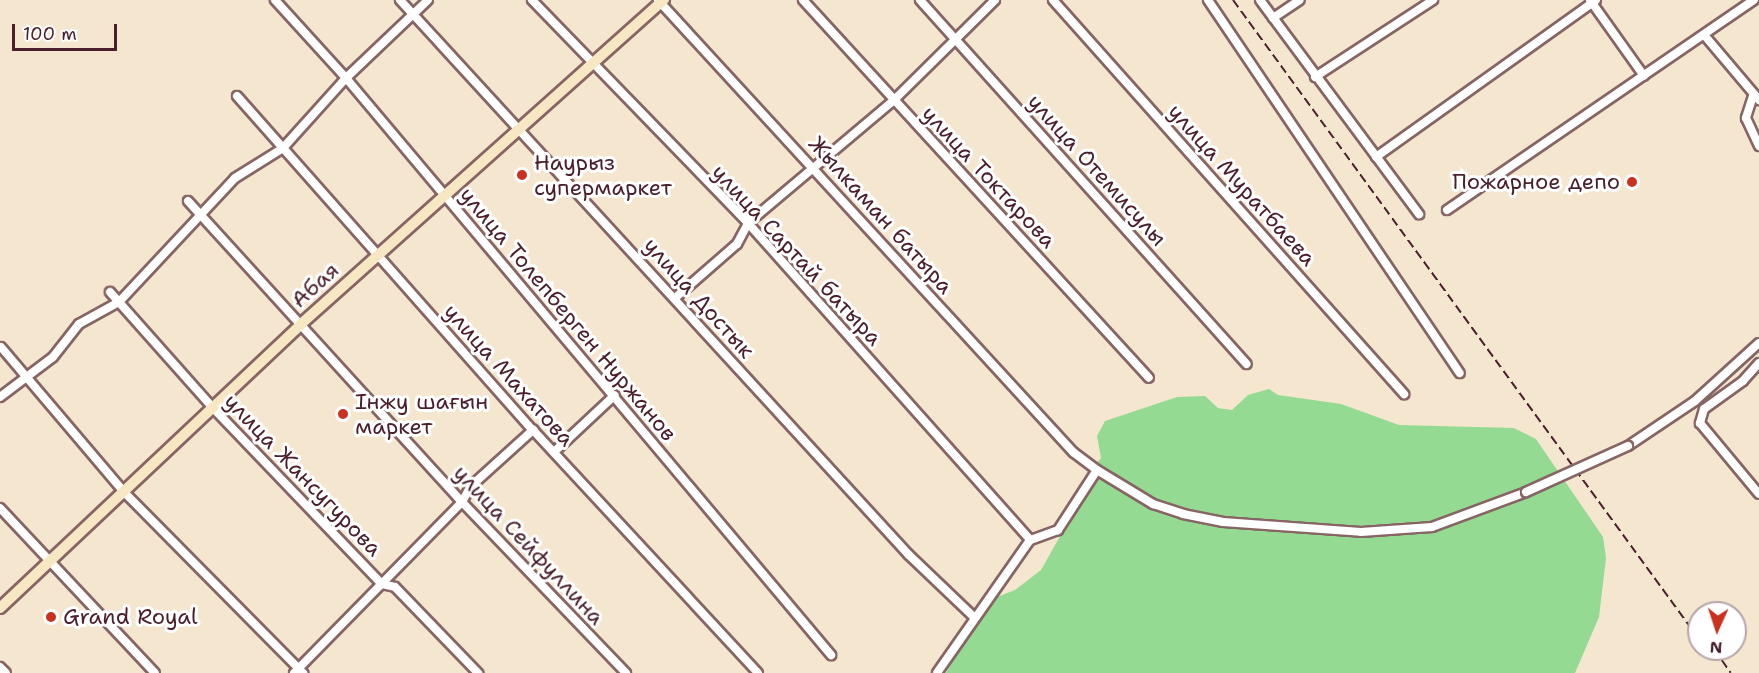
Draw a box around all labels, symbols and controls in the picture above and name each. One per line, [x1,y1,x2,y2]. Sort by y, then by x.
scale bar [15,12,120,50]
text: 100 m [23,22,77,46]
street label: улица Отемисулы [1022,89,1172,251]
street label: улица Муратбаева [1162,99,1322,271]
street label: улица Токтарова [916,100,1062,254]
street label: Жылкаман батыра [803,131,959,299]
place label: Наурыз супермаркет [534,149,672,200]
street label: улица Сартай батыра [706,159,888,351]
marker: Наурыз супермаркет [515,168,529,182]
place label: Пожарное депо [1452,169,1620,195]
marker: Пожарное депо [1625,175,1639,189]
street label: улица Толепберген Нуржанов [454,182,682,446]
street label: улица Достык [638,232,760,364]
street label: Абая [286,257,344,313]
street label: улица Махатова [438,298,580,452]
street label: улица Жансугурова [219,388,387,562]
place label: Інжу шағын маркет [355,388,488,440]
marker: Інжу шағын маркет [336,407,350,421]
street label: улица Сейфуллина [448,460,610,630]
north arrow [1687,601,1747,661]
place label: Grand Royal [63,604,198,630]
marker: Grand Royal [44,610,58,624]
text: N [1709,637,1723,658]

